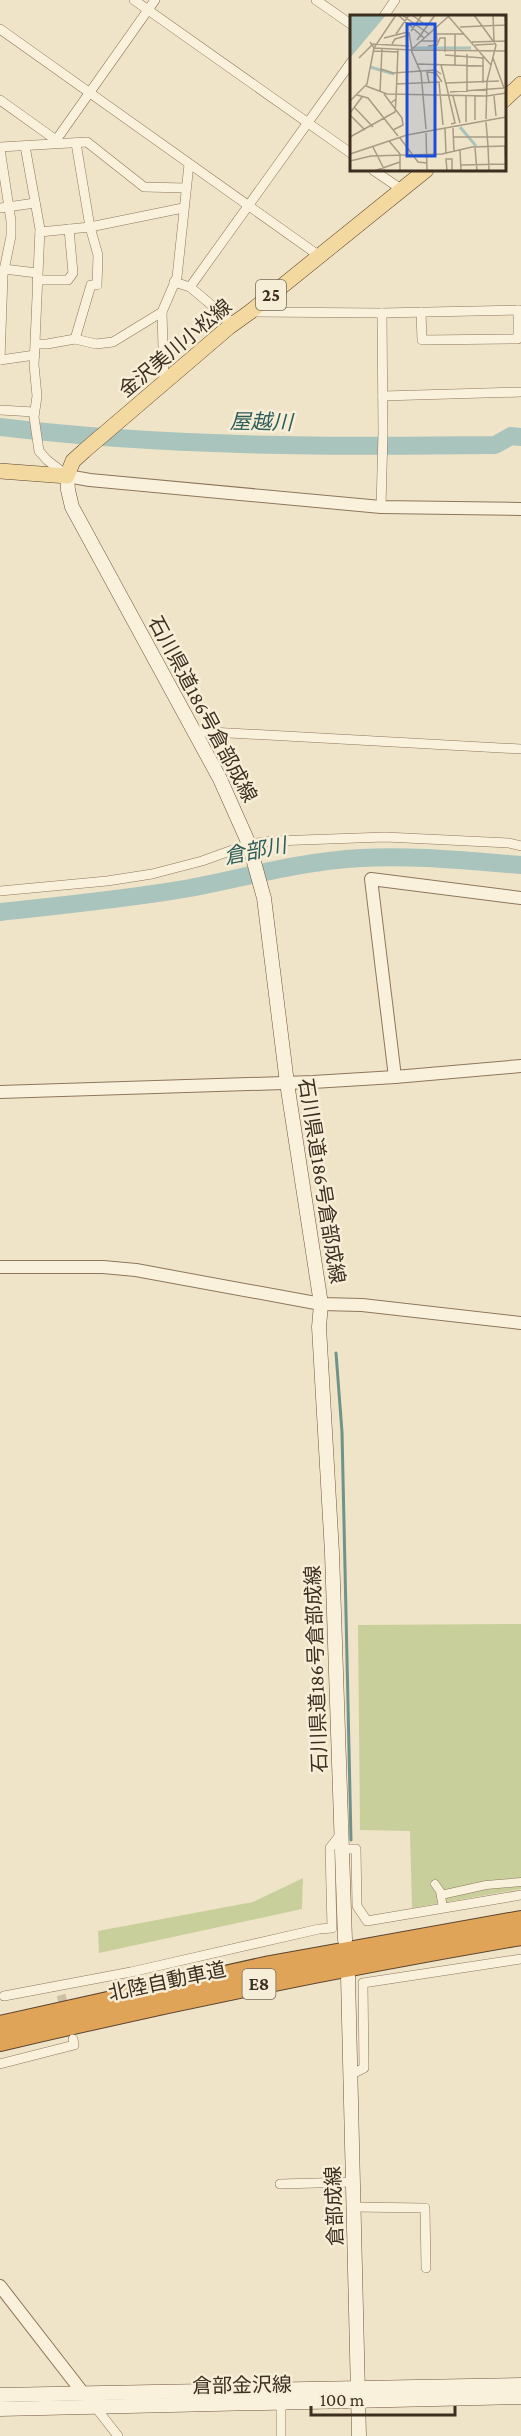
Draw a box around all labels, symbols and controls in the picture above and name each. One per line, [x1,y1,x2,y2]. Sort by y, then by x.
inset map [350,15,506,171]
road number: 25 [256,280,286,310]
street label: 金沢美川小松線 [114,295,236,401]
water label: 屋越川 [229,409,295,435]
street label: 石川県道186号倉部成線 [145,612,261,806]
water label: 倉部川 [222,833,290,869]
street label: 石川県道186号倉部成線 [295,1077,349,1285]
street label: 石川県道186号倉部成線 [301,1565,331,1773]
street label: 北陸自動車道 [106,1958,228,2004]
road number: E8 [242,1969,276,1999]
street label: 倉部成線 [322,2166,346,2246]
street label: 倉部金沢線 [192,2373,292,2397]
scale bar [311,2379,455,2417]
text: 100 m [320,2390,365,2410]

